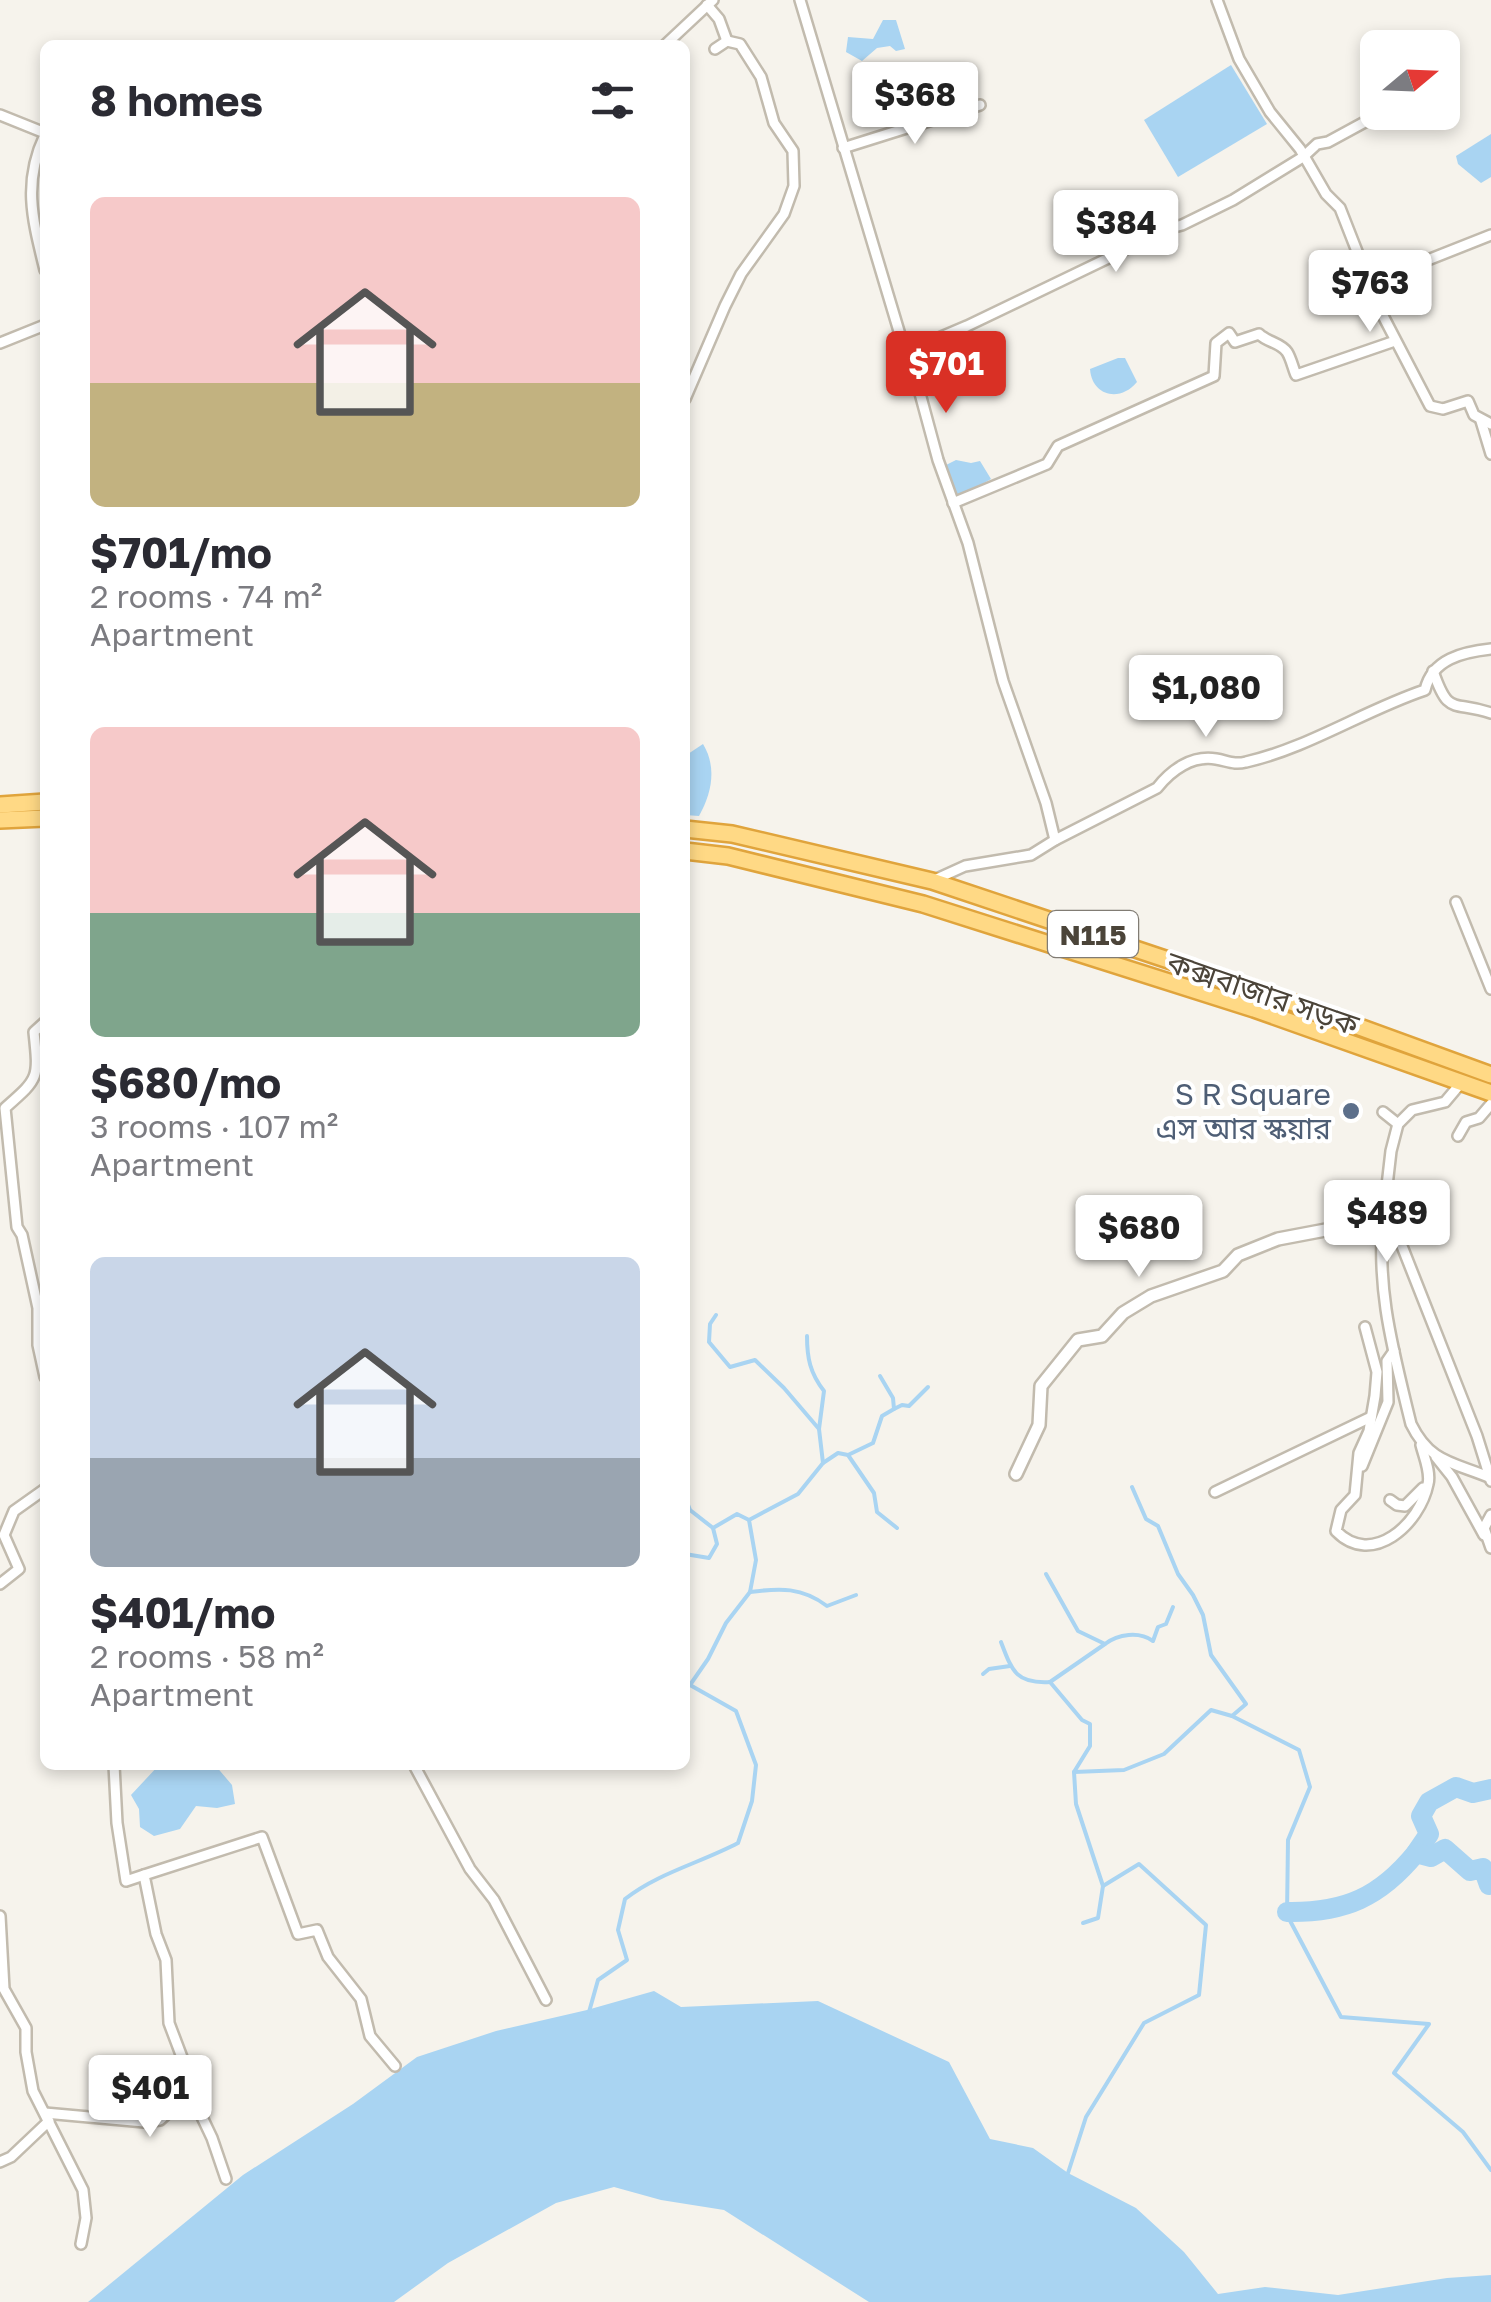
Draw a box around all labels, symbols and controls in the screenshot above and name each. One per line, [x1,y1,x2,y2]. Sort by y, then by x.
north arrow [1360,30,1460,130]
map controls [1360,30,1460,130]
pin: $368 [856,62,974,147]
icon: filters [585,73,640,128]
text: 8 homes [90,75,263,125]
text: $368 [874,75,956,113]
pin: $384 [1057,190,1175,275]
text: $384 [1075,203,1157,241]
pin: $763 [1311,250,1429,335]
icon: home [275,262,455,442]
text: $763 [1331,263,1409,301]
pin: $701 [887,331,1005,416]
text: $701 [908,344,984,382]
text: $701/mo [90,527,272,577]
text: 2 rooms · 74 m² [90,577,322,615]
text: Apartment [90,615,254,653]
pin: $1,080 [1125,655,1287,740]
text: $1,080 [1151,668,1261,706]
icon: home [275,792,455,972]
road number: N115 [1048,911,1138,957]
street label: কক্সবাজার সড়ক [1161,943,1364,1043]
text: $680/mo [90,1057,281,1107]
place label: S R Square এস আর স্কয়ার [1156,1076,1332,1146]
marker: S R Square এস আর স্কয়ার [1340,1100,1362,1122]
text: 3 rooms · 107 m² [90,1107,338,1145]
text: Apartment [90,1145,254,1183]
pin: $489 [1328,1180,1446,1265]
text: $489 [1346,1193,1428,1231]
pin: $680 [1080,1195,1198,1280]
text: $680 [1097,1208,1181,1246]
icon: home [275,1322,455,1502]
text: $401/mo [90,1587,275,1637]
text: 2 rooms · 58 m² [90,1637,324,1675]
text: Apartment [90,1675,254,1713]
pin: $401 [91,2055,209,2140]
text: $401 [111,2068,189,2106]

